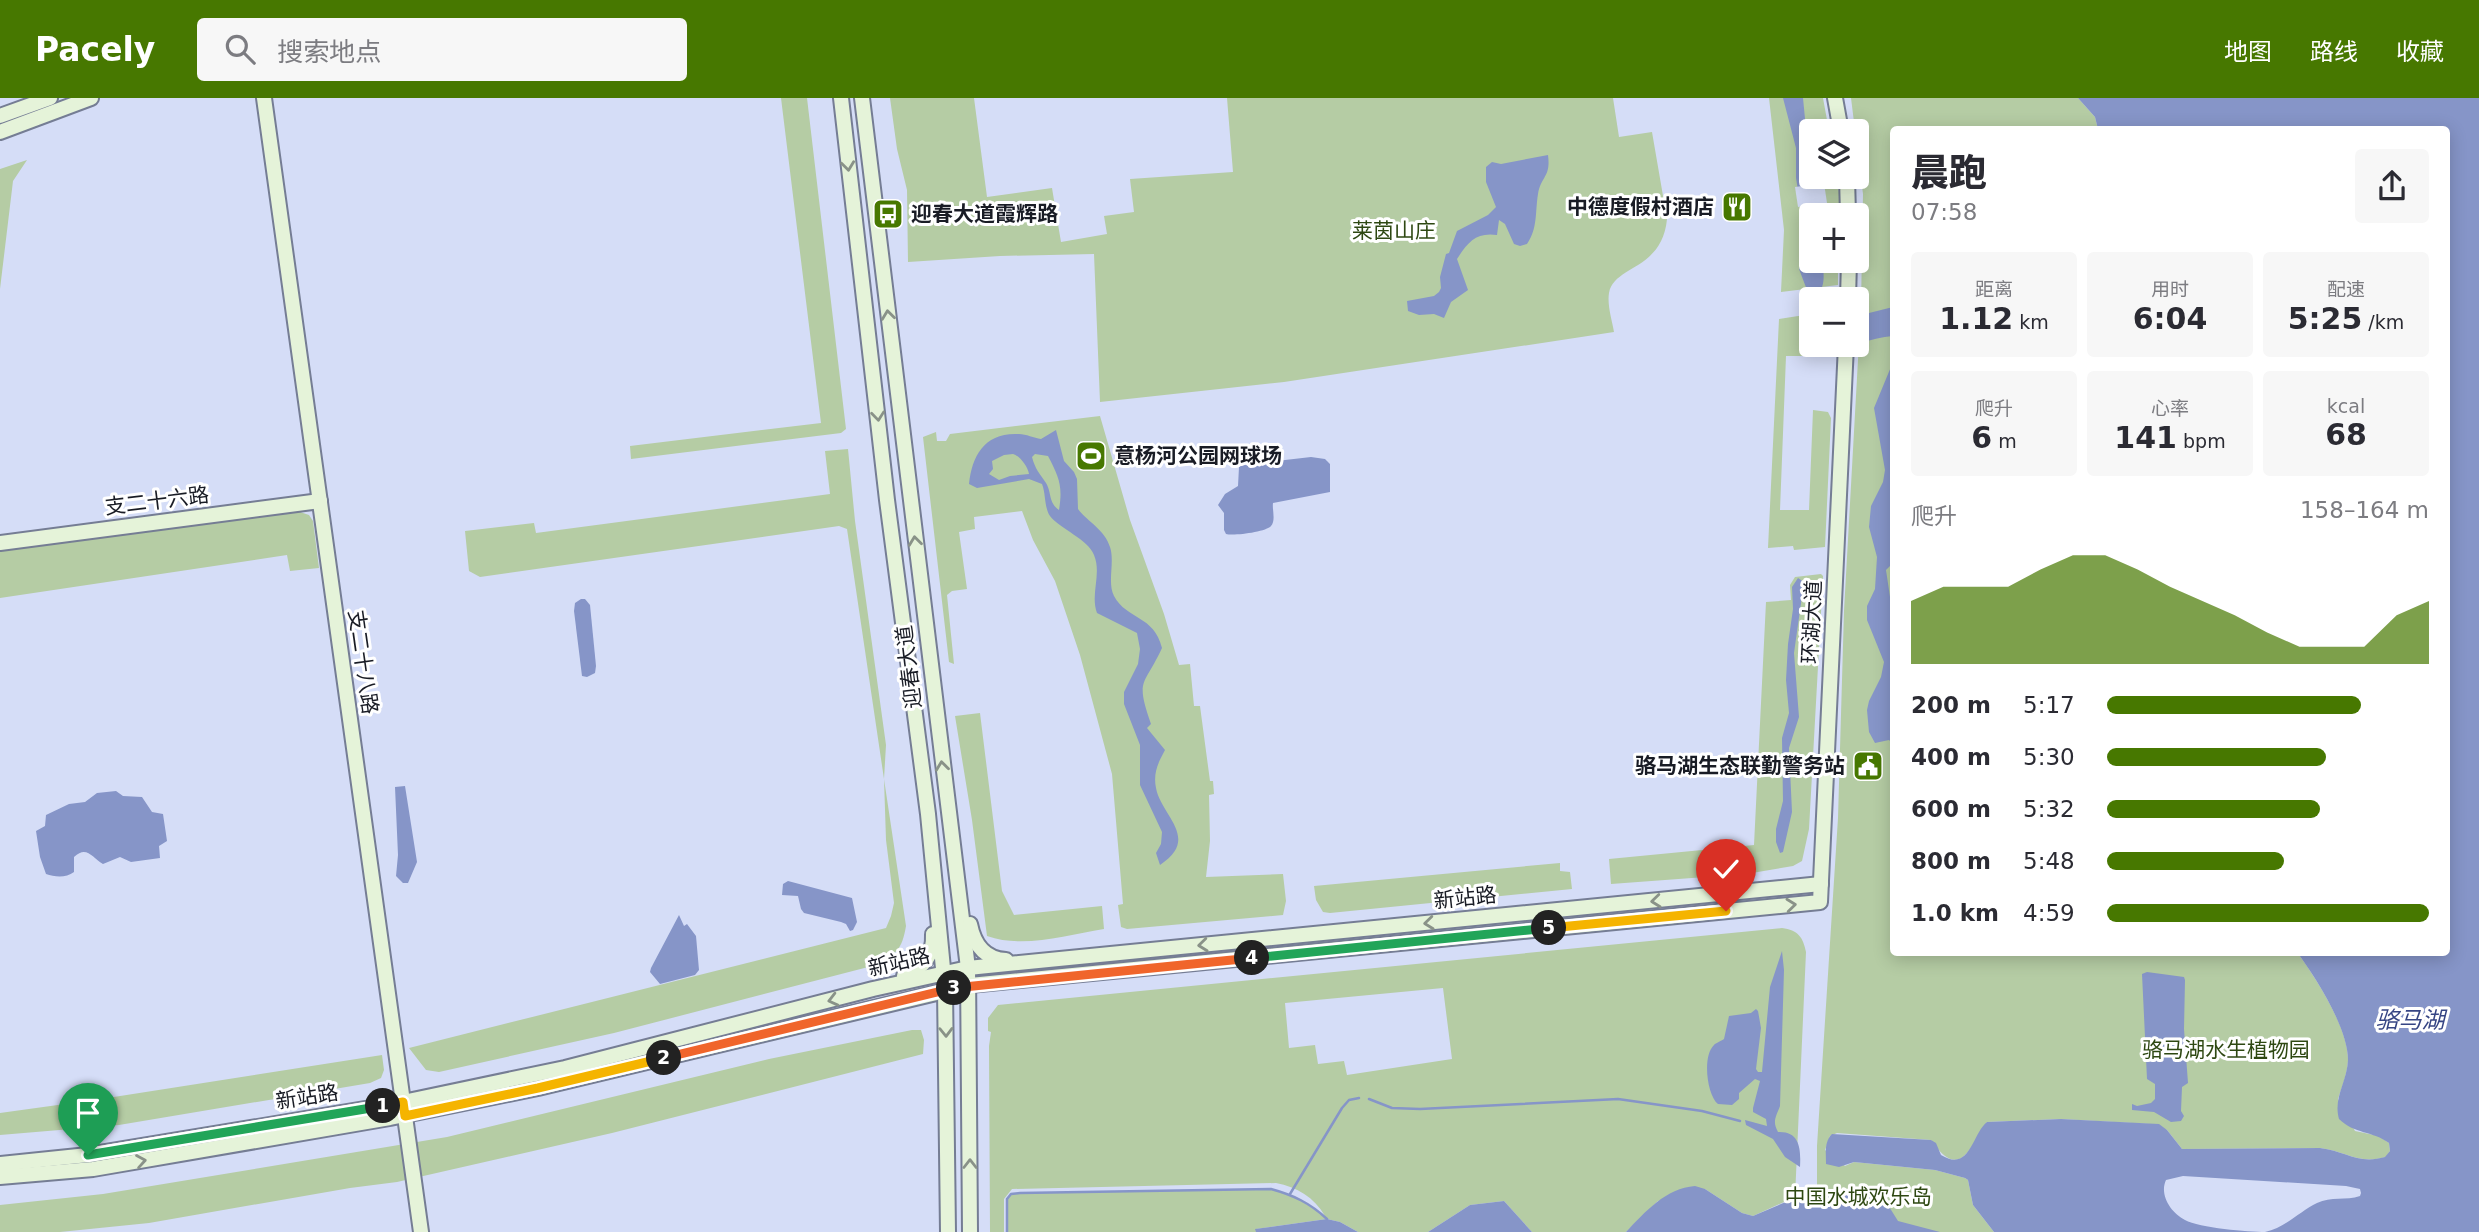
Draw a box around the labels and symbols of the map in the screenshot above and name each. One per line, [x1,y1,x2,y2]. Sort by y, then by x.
one-way arrow [841,160,856,172]
restaurant icon: 中德度假村酒店 [1720,190,1754,224]
place label: 中德度假村酒店 [1567,195,1714,219]
bus stop icon: 迎春大道霞辉路 [871,197,905,231]
place label: 迎春大道霞辉路 [911,202,1058,226]
park label: 莱茵山庄 [1352,219,1436,243]
one-way arrow [881,309,896,321]
one-way arrow [870,410,885,422]
sports icon: 意杨河公园网球场 [1074,439,1108,473]
place label: 意杨河公园网球场 [1114,444,1282,468]
street label: 支二十六路 [103,483,211,519]
one-way arrow [908,535,923,546]
street label: 环湖大道 [1798,579,1826,665]
street label: 支二十八路 [344,608,382,716]
street label: 迎春大道 [892,624,926,710]
public building icon: 骆马湖生态联勤警务站 [1851,749,1885,783]
place label: 骆马湖生态联勤警务站 [1635,754,1845,778]
one-way arrow [935,761,950,772]
pin [1696,839,1756,911]
street label: 新站路 [1432,883,1498,913]
one-way arrow [1650,893,1661,908]
one-way arrow [1786,898,1797,913]
pin: 5 [1532,910,1566,946]
one-way arrow [1423,915,1434,930]
one-way arrow [1197,937,1208,952]
pin: 4 [1234,940,1270,976]
street label: 新站路 [866,943,932,981]
pin: 3 [936,970,972,1006]
one-way arrow [827,992,839,1006]
water label: 骆马湖 [2376,1007,2448,1033]
one-way arrow [938,1027,954,1037]
park label: 骆马湖水生植物园 [2142,1038,2310,1062]
pin: 2 [646,1040,682,1076]
street label: 新站路 [274,1080,340,1114]
pin [58,1083,118,1155]
pin: 1 [366,1088,400,1124]
one-way arrow [135,1154,147,1169]
one-way arrow [962,1158,978,1169]
park label: 中国水城欢乐岛 [1785,1185,1932,1209]

